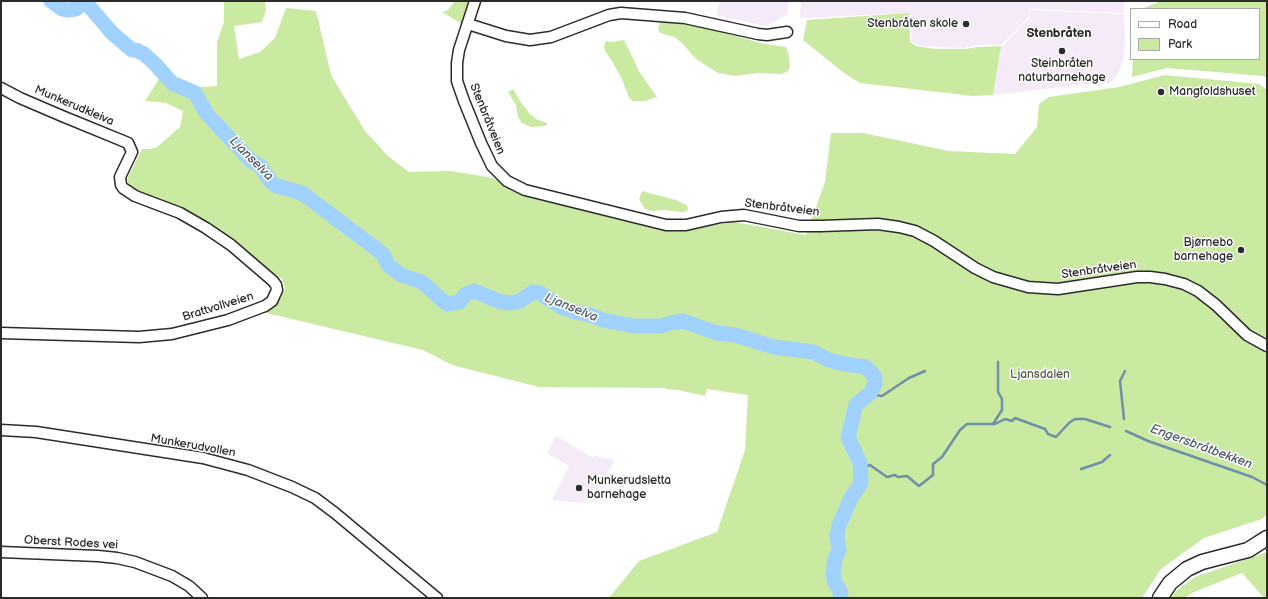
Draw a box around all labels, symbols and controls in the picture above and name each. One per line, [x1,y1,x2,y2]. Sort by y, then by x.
legend [1130,8,1260,60]
place label: Stenbråten skole [867,17,958,31]
text: Road [1168,17,1197,32]
marker: Stenbråten skole [961,19,971,29]
district label: Stenbråten [1026,26,1092,42]
text: Park [1168,37,1192,52]
marker: Steinbråten naturbarnehage [1057,46,1067,56]
place label: Steinbråten naturbarnehage [1018,57,1106,85]
street label: Stenbråtveien [466,81,508,157]
street label: Munkerudkleiva [32,83,116,129]
place label: Mangfoldshuset [1169,85,1255,99]
marker: Mangfoldshuset [1156,87,1166,97]
water label: Ljanselva [226,134,276,184]
street label: Stenbråtveien [744,196,820,220]
place label: Bjørnebo barnehage [1174,236,1233,264]
marker: Bjørnebo barnehage [1236,245,1246,255]
street label: Stenbråtveien [1061,258,1137,282]
street label: Brattvollveien [181,289,255,325]
water label: Ljanselva [542,290,600,326]
park label: Ljansdalen [1010,368,1070,382]
water label: Engersbråtbekken [1148,421,1254,473]
street label: Munkerudvollen [149,431,237,461]
place label: Munkerudsletta barnehage [587,474,671,502]
marker: Munkerudsletta barnehage [574,483,584,493]
street label: Oberst Rodes vei [24,533,118,553]

